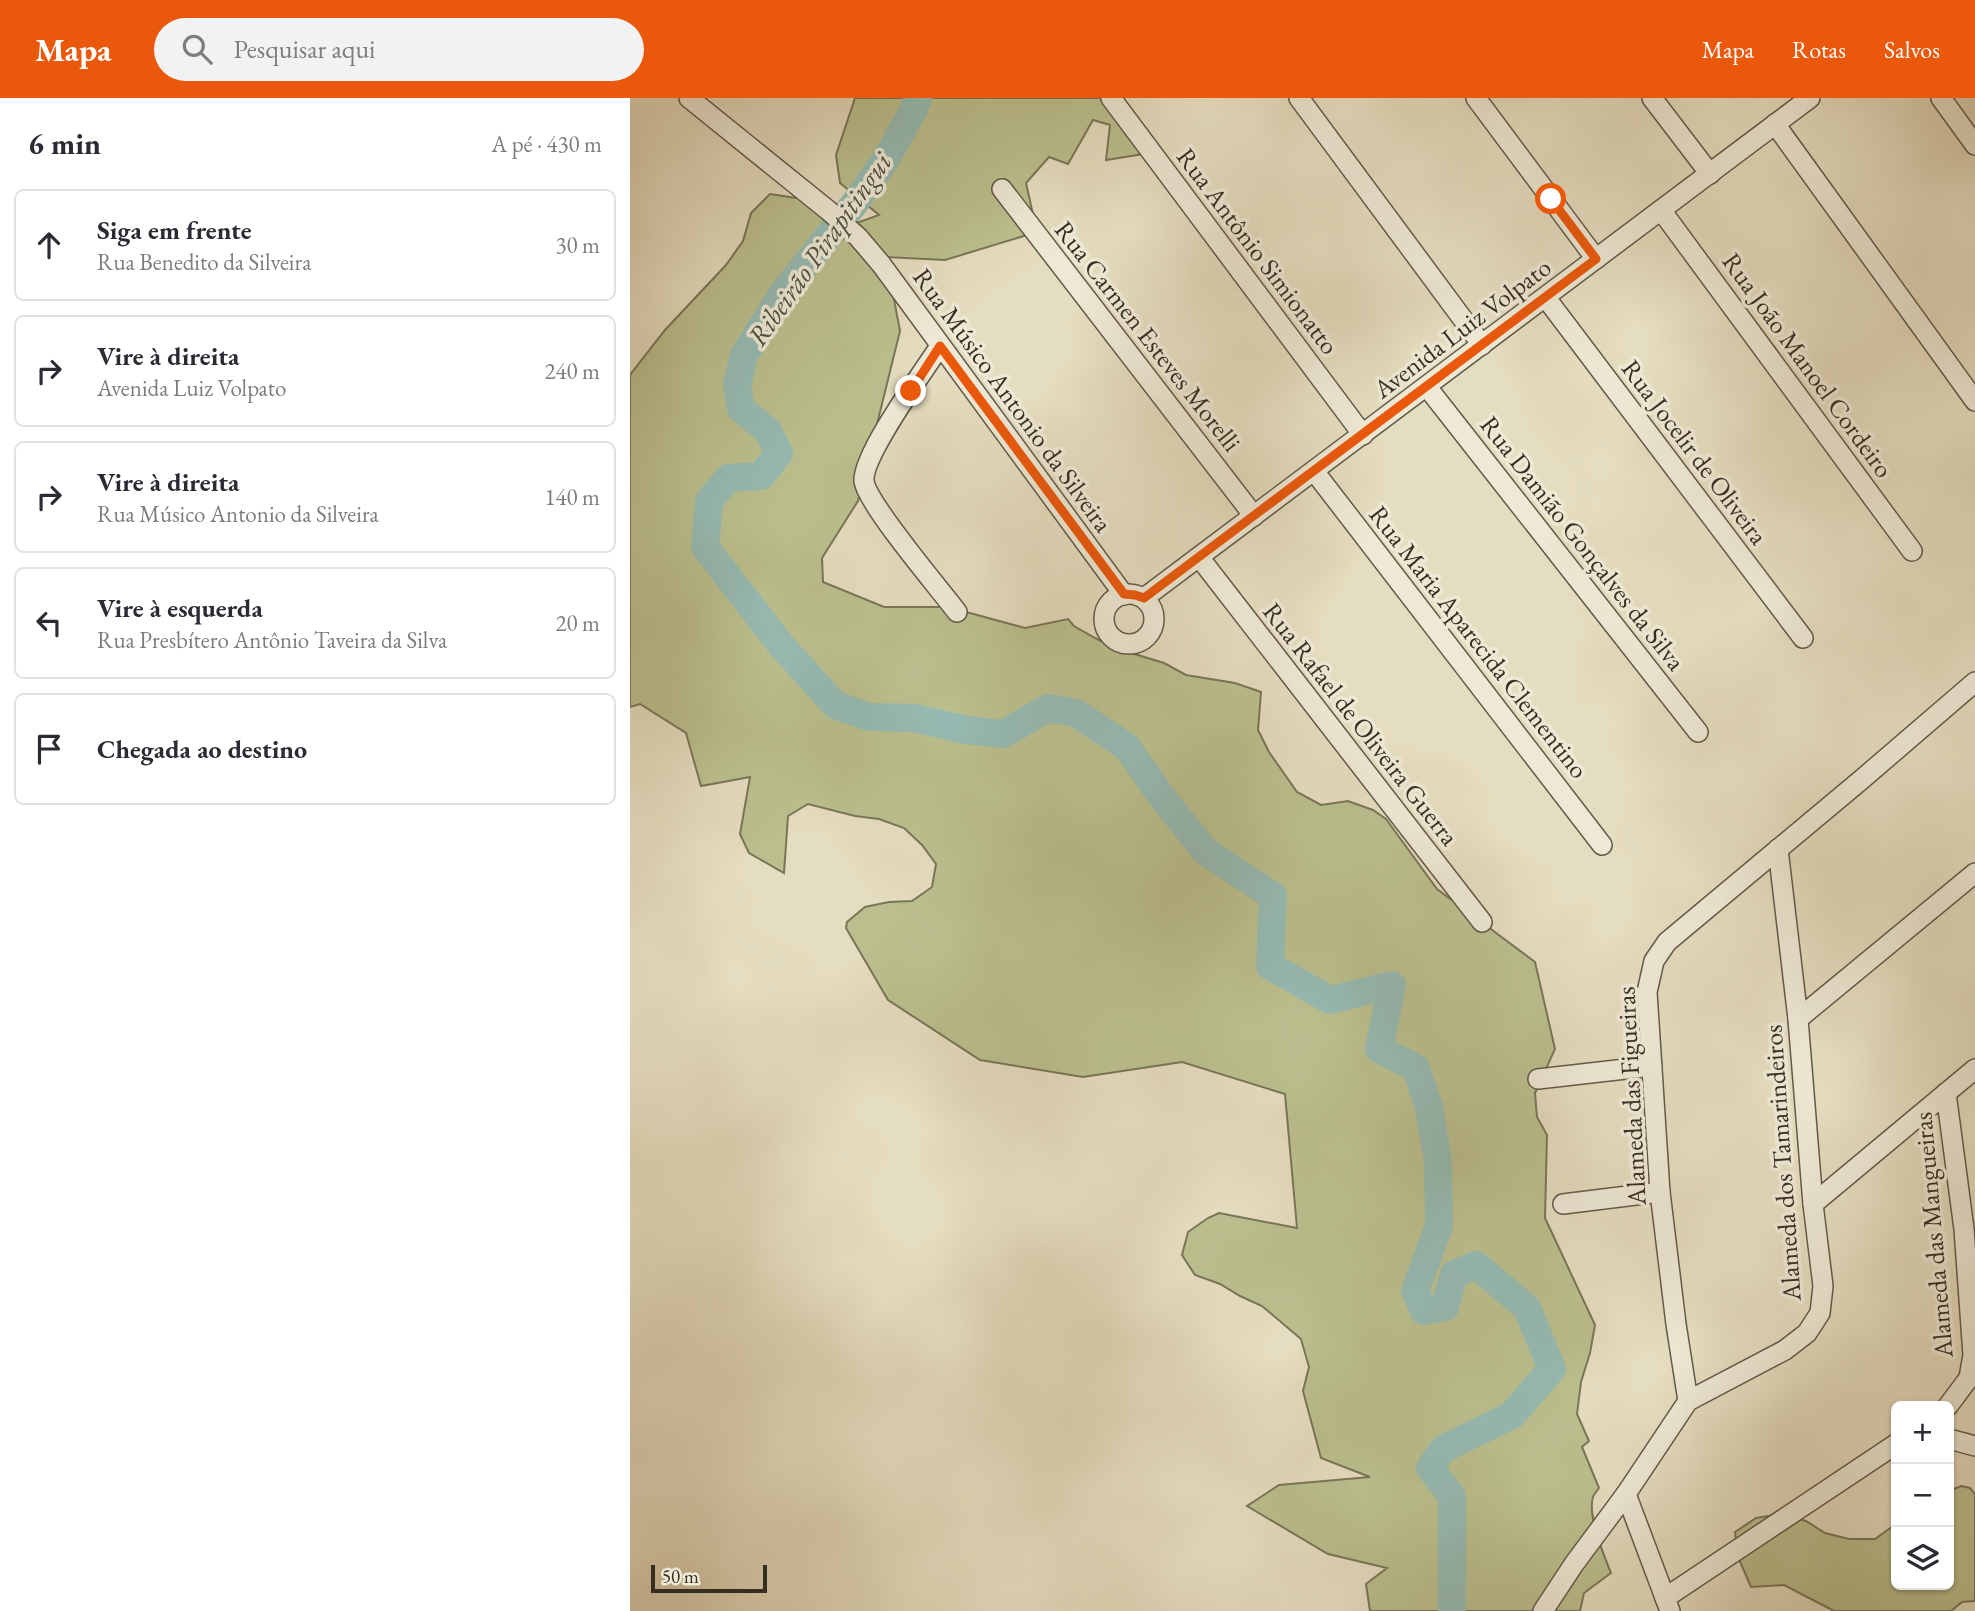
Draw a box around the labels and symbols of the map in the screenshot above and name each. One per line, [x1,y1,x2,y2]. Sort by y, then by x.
street label: Rua Antônio Simionatto [1169,141,1347,361]
water label: Ribeirão Pirapitingui [739,144,900,353]
route start [1535,183,1566,214]
street label: Rua Carmen Esteves Morelli [1047,214,1249,458]
street label: Rua João Manoel Cordeiro [1715,246,1901,484]
street label: Avenida Luiz Volpato [1365,250,1558,407]
street label: Rua Músico Antonio da Silveira [906,261,1121,539]
street label: Rua Jocelir de Oliveira [1614,353,1776,552]
route end [895,375,926,406]
street label: Rua Damião Gonçalves da Silva [1473,409,1694,678]
street label: Rua Maria Aparecida Clementino [1362,499,1596,785]
street label: Rua Rafael de Oliveira Guerra [1255,596,1467,853]
street label: Alameda das Figueiras [1608,986,1654,1207]
street label: Alameda dos Tamarindeiros [1755,1024,1809,1303]
street label: Alameda das Mangueiras [1905,1111,1961,1360]
scale bar [651,1562,766,1594]

